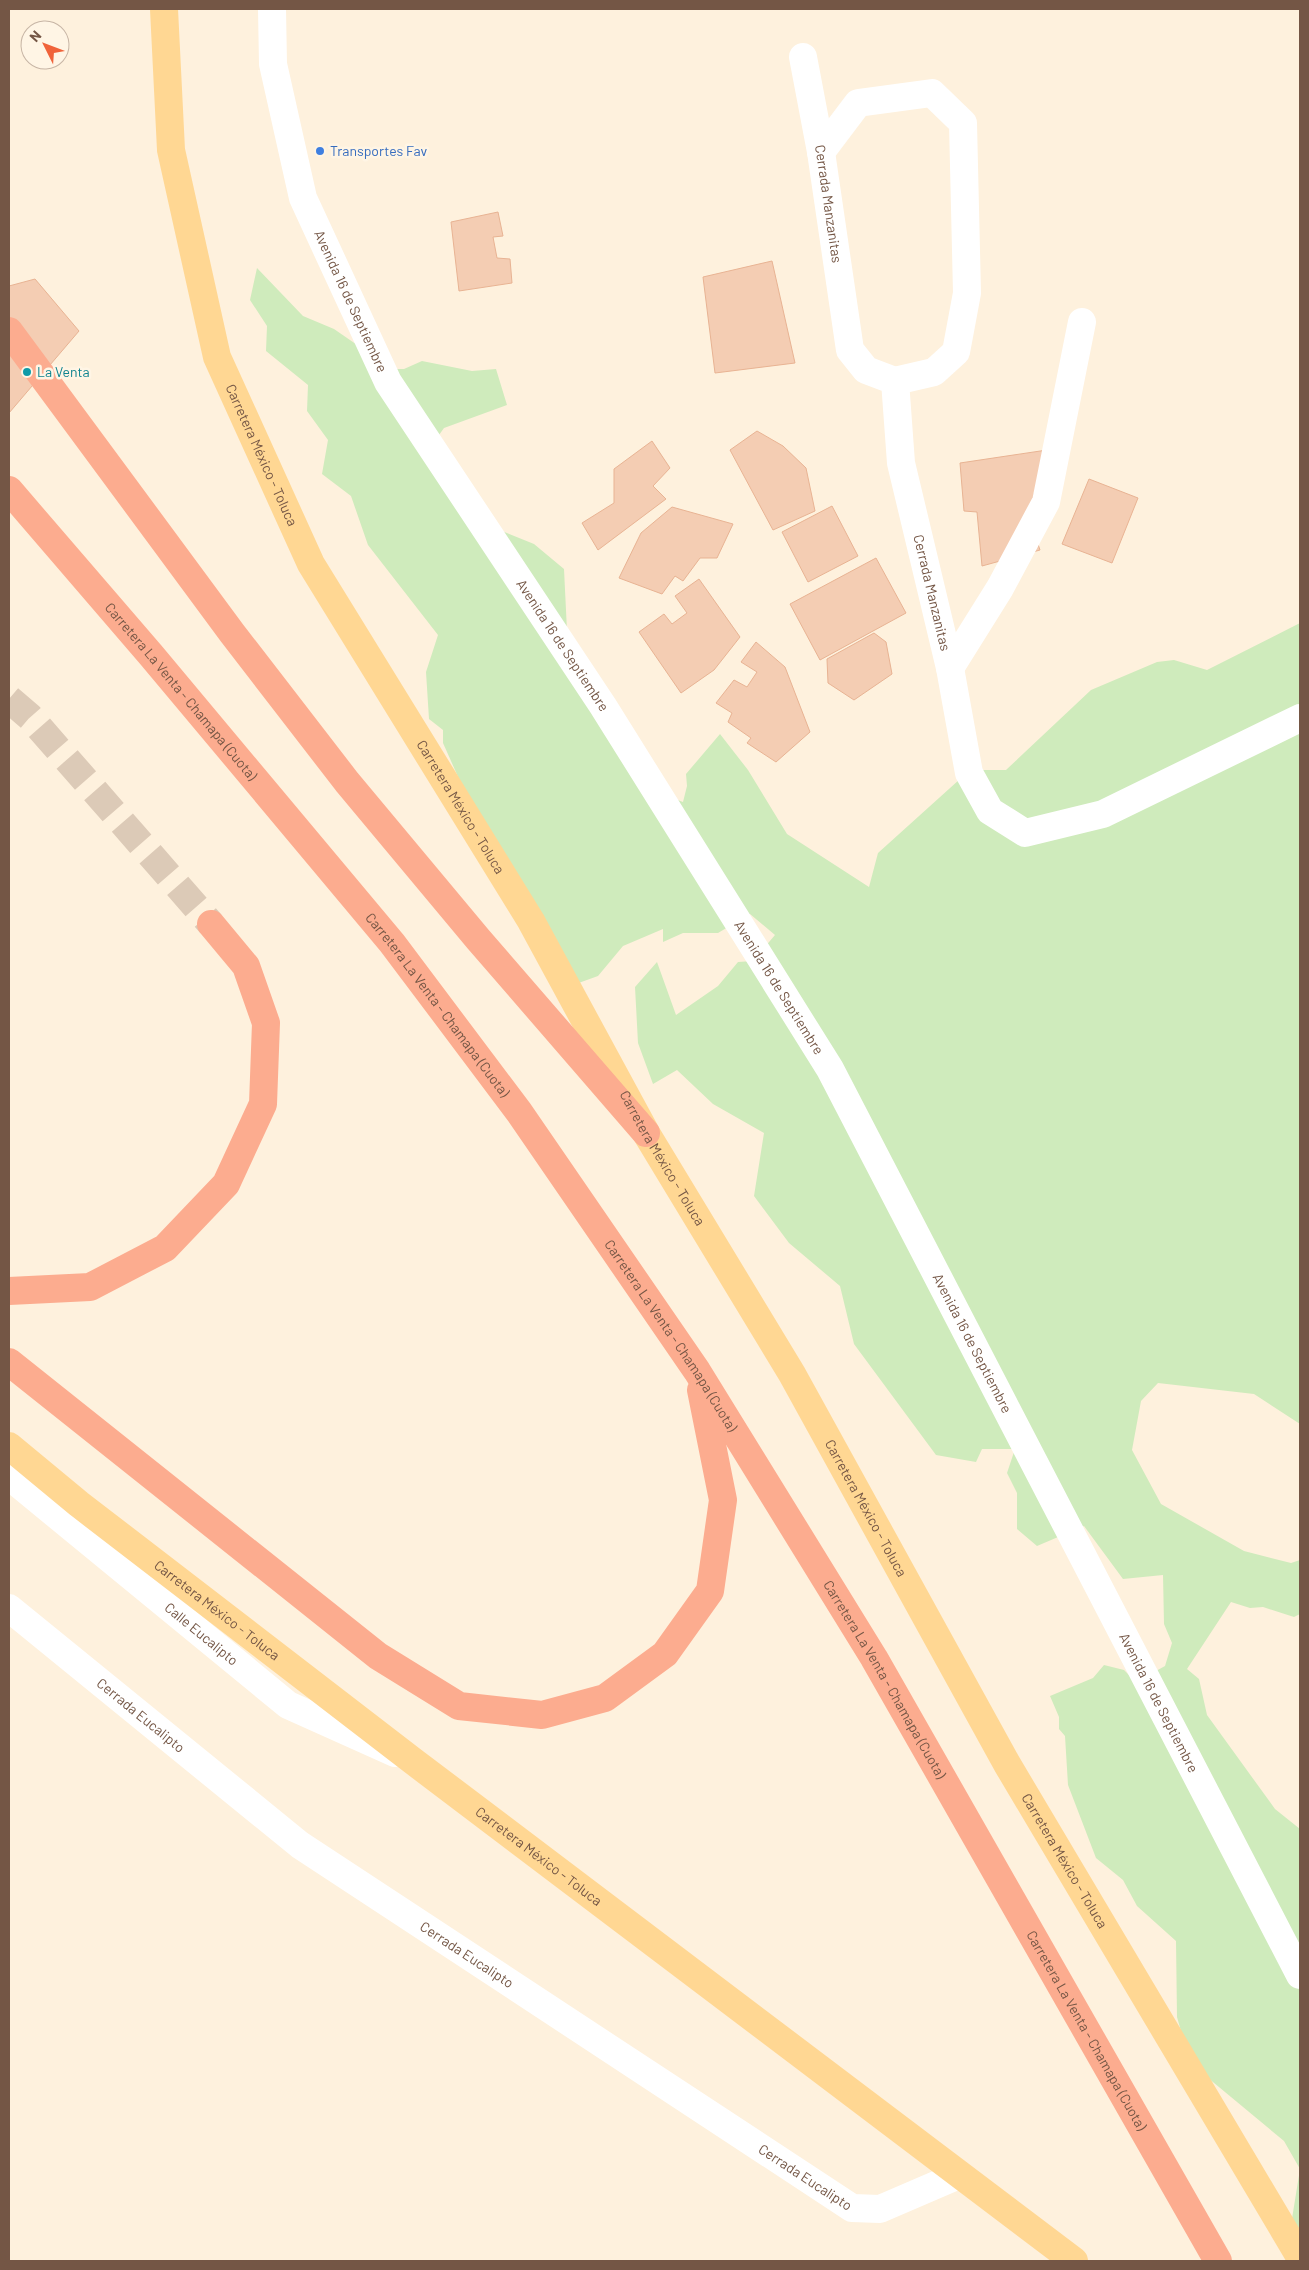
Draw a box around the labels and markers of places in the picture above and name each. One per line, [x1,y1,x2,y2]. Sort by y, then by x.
place label: Transportes Fav [330,142,428,159]
marker: Transportes Fav [314,145,326,157]
place label: La Venta [37,363,90,380]
marker: La Venta [21,366,33,378]

